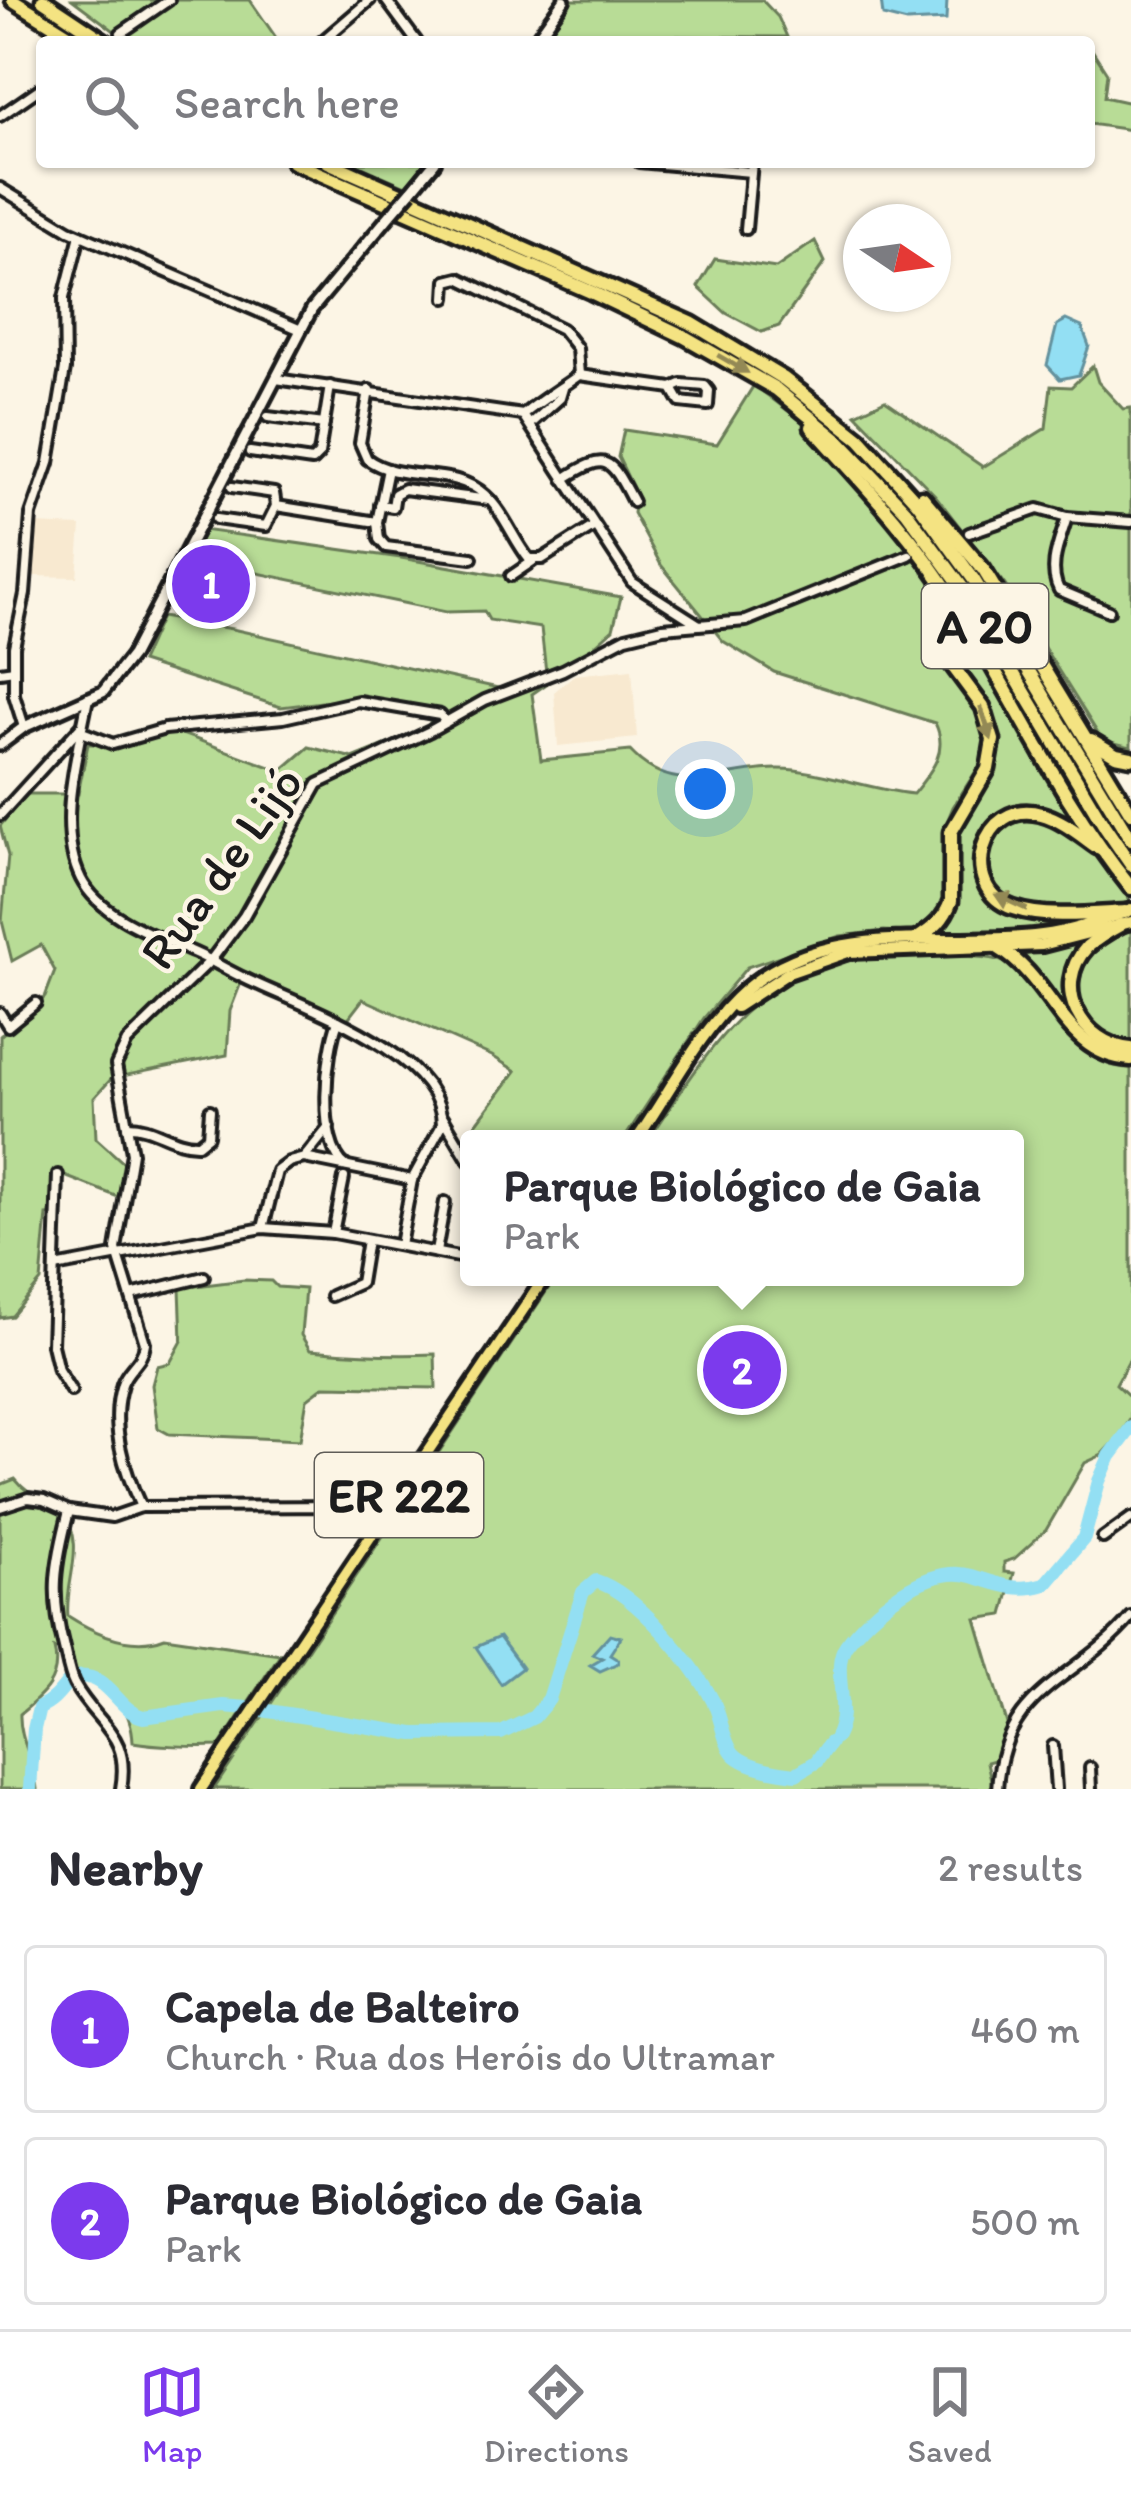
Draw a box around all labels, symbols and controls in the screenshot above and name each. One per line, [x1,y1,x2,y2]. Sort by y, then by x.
search box [36,36,1095,168]
icon: search [78,69,144,135]
text: Search here [174,75,400,129]
north arrow [843,204,951,312]
one-way arrow [716,353,750,374]
pin: 1 [172,539,250,629]
road number: A 20 [922,584,1048,668]
one-way arrow [978,706,996,742]
street label: Rua de Lijó [127,753,315,981]
your location [675,759,735,819]
one-way arrow [993,892,1028,912]
popup [460,1130,1024,1286]
text: Parque Biológico de Gaia [503,1158,981,1212]
text: Park [503,1212,580,1259]
pin: 2 [703,1325,781,1415]
road number: ER 222 [315,1453,483,1537]
text: Nearby [48,1837,203,1898]
text: 2 results [938,1844,1083,1891]
text: Capela de Balteiro [165,1979,520,2033]
text: 1 [81,2006,99,2053]
text: 460 m [970,2006,1080,2053]
text: Church · Rua dos Heróis do Ultramar [165,2033,775,2080]
text: Parque Biológico de Gaia [165,2171,642,2225]
text: 2 [80,2198,100,2245]
text: 500 m [970,2198,1080,2245]
text: Park [165,2225,242,2272]
tab: Map [139,2359,205,2470]
tab: Directions [484,2359,629,2470]
tab: Saved [908,2359,992,2470]

